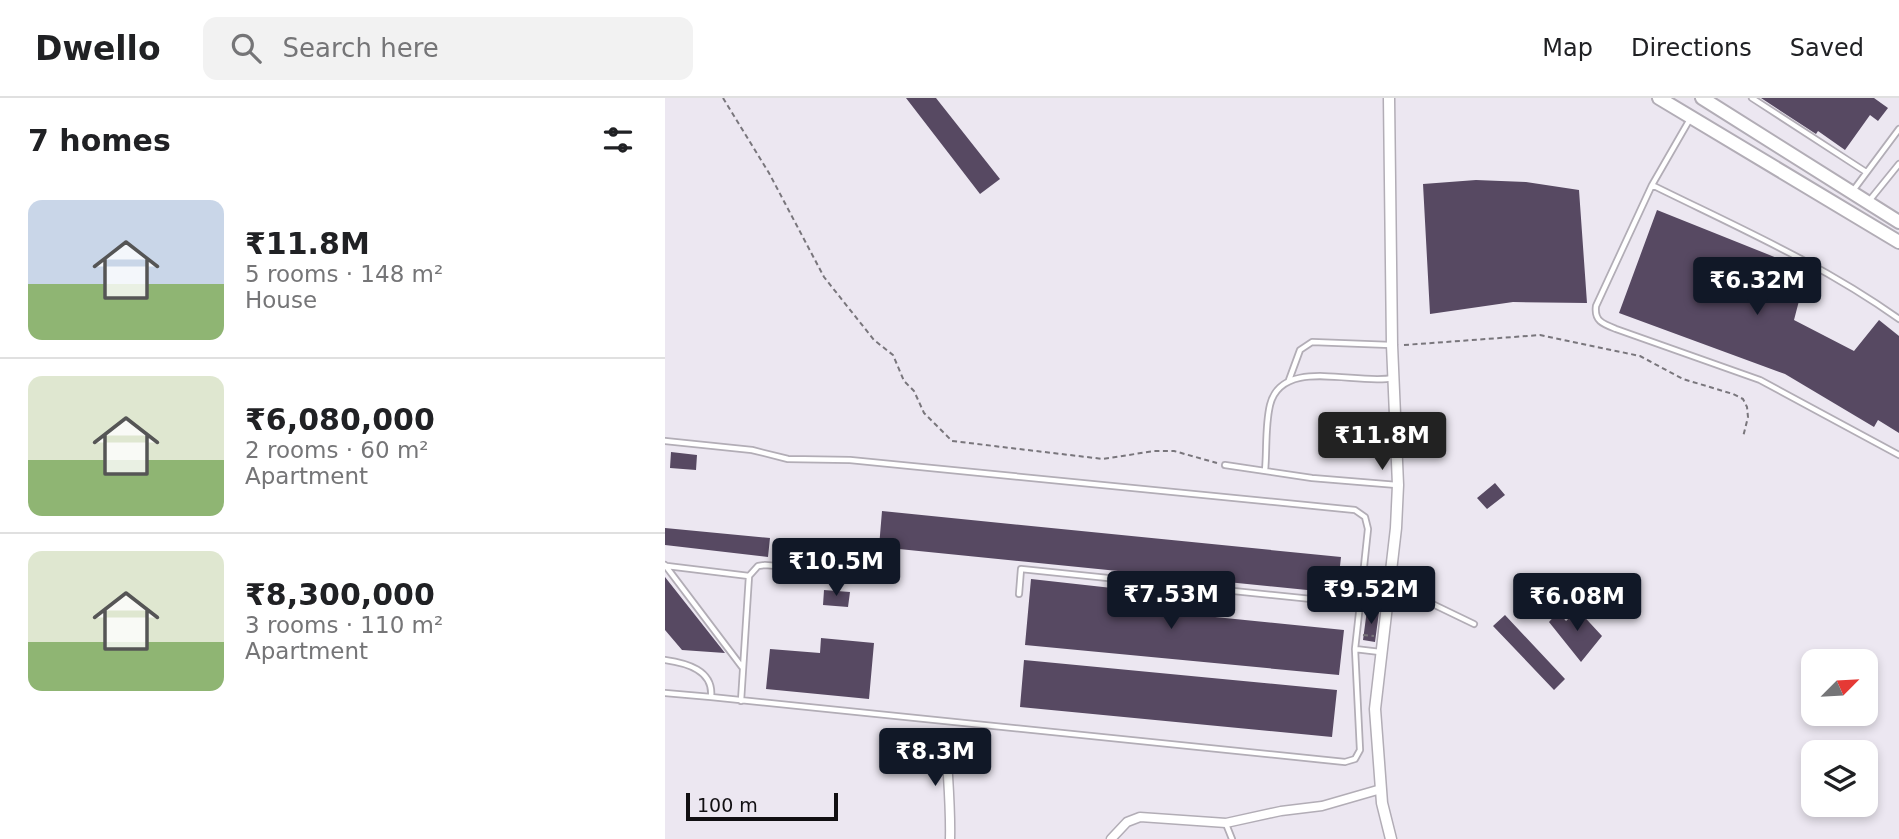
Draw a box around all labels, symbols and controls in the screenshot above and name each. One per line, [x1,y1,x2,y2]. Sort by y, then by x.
search box [203,17,693,80]
text: Dwello [35,29,161,68]
icon: search [227,29,265,67]
text: Search here [283,33,439,63]
text: Map [1542,34,1593,62]
text: Directions [1631,34,1752,62]
text: Saved [1790,34,1864,62]
icon: filters [599,121,637,159]
text: 7 homes [28,123,171,158]
text: ₹11.8M [245,226,370,261]
icon: home [84,228,168,312]
pin: ₹6.32M [1700,258,1814,317]
text: 5 rooms · 148 m² [245,261,443,287]
text: ₹6.32M [1709,267,1805,293]
text: House [245,287,317,313]
text: ₹6,080,000 [245,402,435,437]
icon: home [84,404,168,488]
pin: ₹11.8M [1325,412,1439,472]
text: ₹11.8M [1334,422,1430,448]
text: 2 rooms · 60 m² [245,437,429,463]
text: Apartment [245,463,368,489]
pin: ₹10.5M [779,538,893,598]
text: ₹10.5M [788,548,884,574]
pin: ₹9.52M [1314,566,1428,626]
pin: ₹7.53M [1114,572,1228,631]
pin: ₹6.08M [1520,574,1634,633]
text: ₹9.52M [1323,576,1419,602]
text: ₹8,300,000 [245,577,435,612]
icon: home [84,579,168,663]
text: ₹7.53M [1123,581,1219,607]
text: ₹6.08M [1529,583,1625,609]
text: 3 rooms · 110 m² [245,612,443,638]
text: Apartment [245,638,368,664]
north arrow [1801,649,1878,726]
map controls [1801,649,1878,817]
pin: ₹8.3M [886,728,984,788]
text: ₹8.3M [895,738,975,764]
button: layers [1801,740,1878,817]
scale bar [686,790,838,822]
text: 100 m [697,794,758,816]

